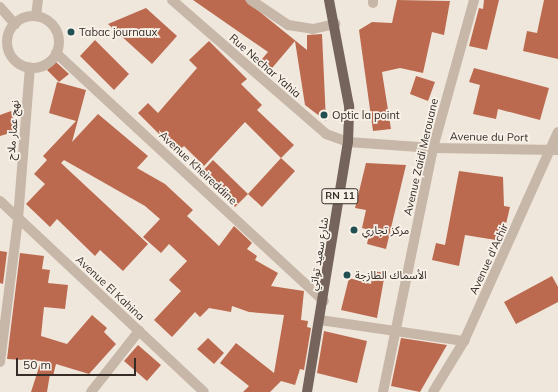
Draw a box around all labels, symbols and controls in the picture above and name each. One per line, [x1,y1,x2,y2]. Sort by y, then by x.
place label: Tabac journaux [79,25,157,39]
marker: Tabac journaux [66,27,76,37]
street label: Rue Nechar Yahia [227,31,303,101]
street label: Avenue Zaidi Merouane [401,97,441,217]
street label: نهج عمار ملاح [4,100,22,160]
place label: Optic la point [332,108,400,122]
marker: Optic la point [319,110,329,120]
street label: Avenue Kheireddine [156,129,240,207]
street label: Avenue du Port [450,130,528,144]
road number: RN 11 [321,188,359,204]
street label: شارع سعيد تواتي [307,216,331,292]
street label: Avenue d'Achir [467,221,511,297]
place label: مركز تجاري [362,223,409,237]
marker: مركز تجاري [349,225,359,235]
street label: Avenue El Kahina [73,253,147,323]
place label: الأسماك الطازجة [355,268,427,282]
marker: الأسماك الطازجة [342,270,352,280]
scale bar [18,350,138,376]
text: 50 m [23,357,51,372]

